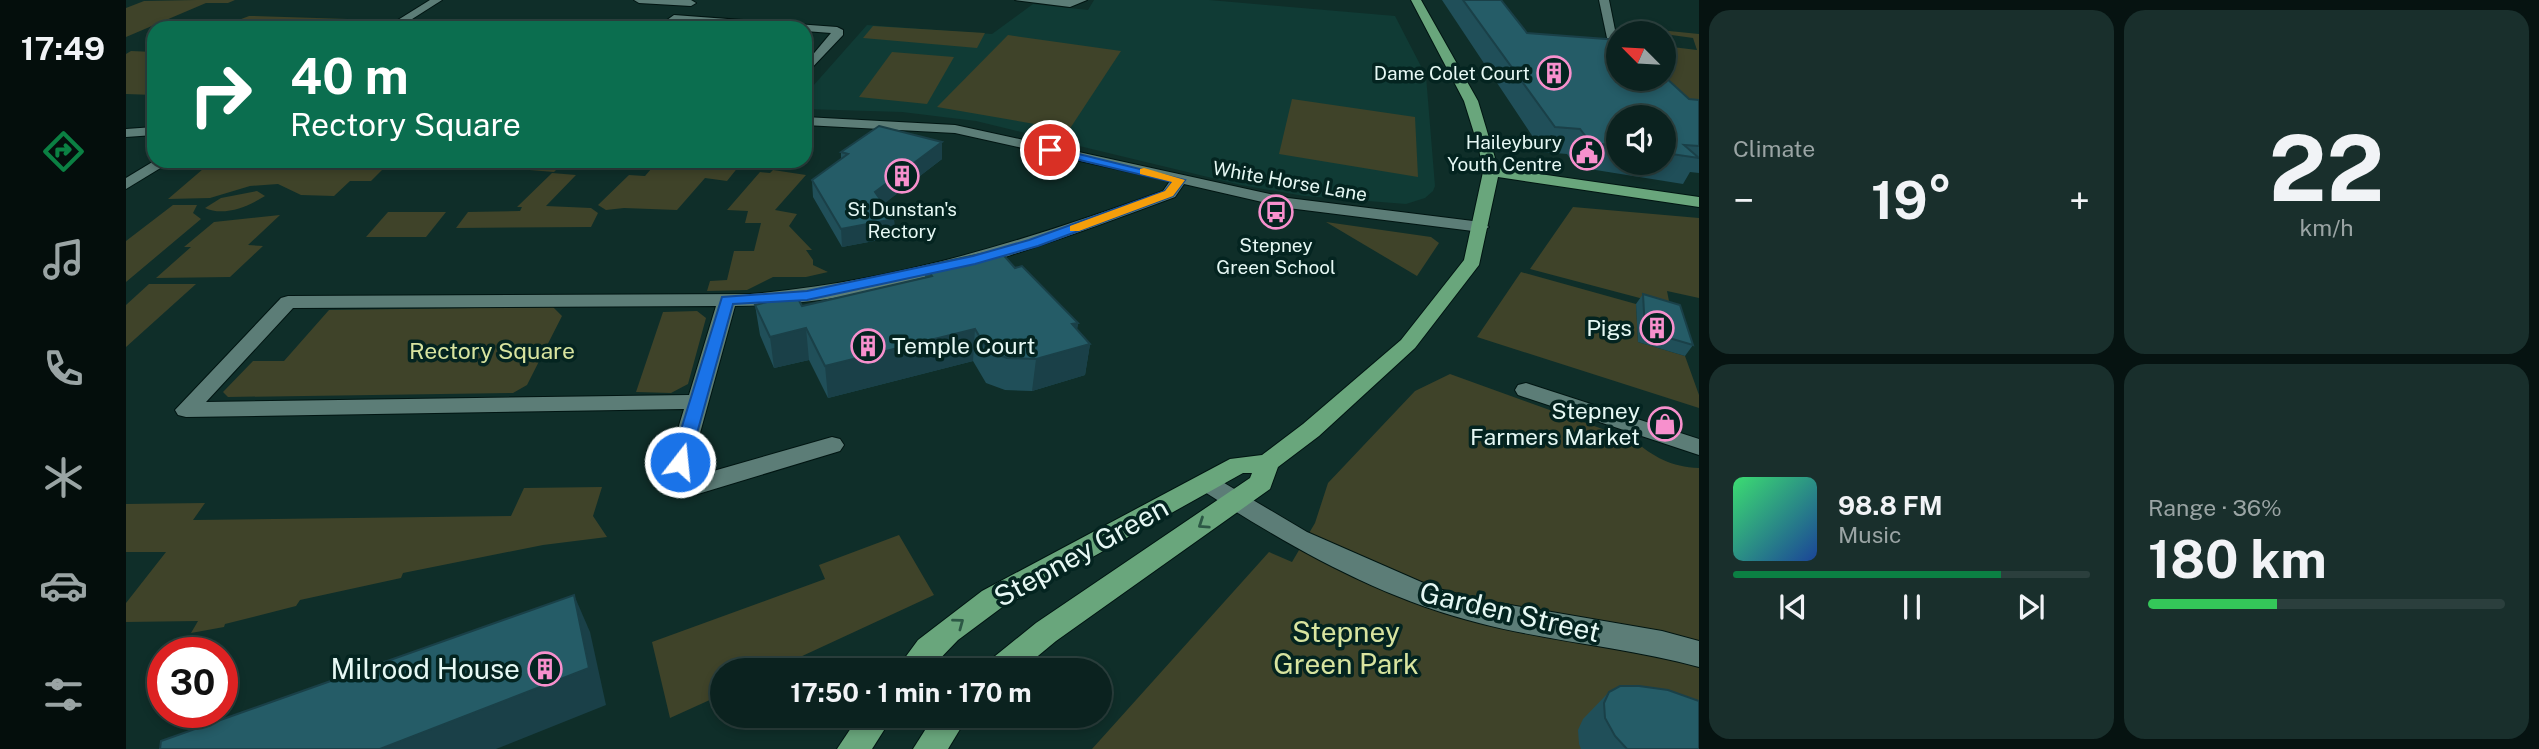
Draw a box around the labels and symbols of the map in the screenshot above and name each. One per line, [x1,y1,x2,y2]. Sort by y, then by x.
north arrow [1606,21,1676,91]
building icon: Dame Colet Court [1535,54,1573,92]
place label: Dame Colet Court [1374,62,1530,84]
pin [1020,120,1080,180]
place label: Haileybury Youth Centre [1447,131,1562,175]
public building icon: Haileybury Youth Centre [1568,134,1606,172]
building icon: St Dunstan's Rectory [883,157,921,195]
street label: White Horse Lane [1211,157,1369,205]
bus stop icon: Stepney Green School [1257,193,1295,231]
place label: St Dunstan's Rectory [847,198,957,242]
place label: Stepney Green School [1216,234,1336,278]
building icon: Pigs [1638,309,1676,347]
place label: Pigs [1586,314,1632,341]
building icon: Temple Court [849,327,887,365]
place label: Temple Court [892,332,1035,359]
park label: Rectory Square [409,337,575,364]
place label: Stepney Farmers Market [1470,397,1640,450]
shop icon: Stepney Farmers Market [1646,405,1684,443]
position arrow [643,425,717,499]
street label: Stepney Green [988,490,1174,613]
one-way arrow [1197,515,1210,528]
street label: Garden Street [1417,575,1603,648]
park label: Stepney Green Park [1273,615,1419,680]
one-way arrow [952,618,964,631]
speed limit sign: 30 [147,637,238,728]
building icon: Milrood House [526,650,564,688]
place label: Milrood House [331,652,520,685]

